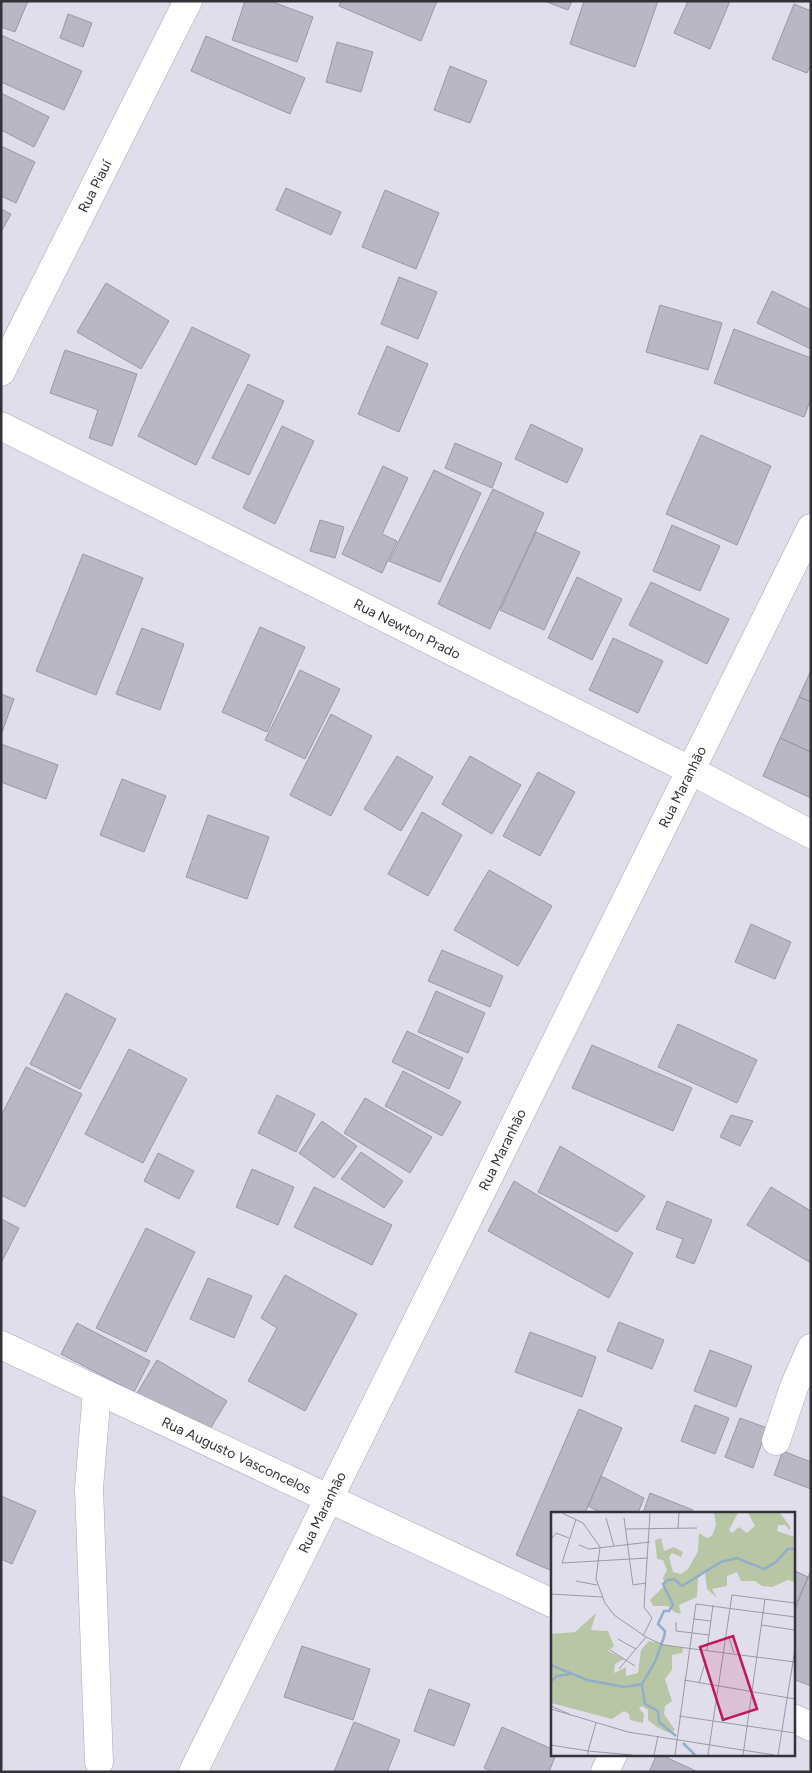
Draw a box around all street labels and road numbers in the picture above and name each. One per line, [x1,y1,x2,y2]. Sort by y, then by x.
street label: Rua Piauí [75,157,116,216]
street label: Rua Newton Prado [351,595,463,663]
street label: Rua Maranhão [655,743,710,831]
street label: Rua Maranhão [475,1106,530,1193]
street label: Rua Augusto Vasconcelos [159,1413,314,1498]
street label: Rua Maranhão [295,1469,350,1556]

